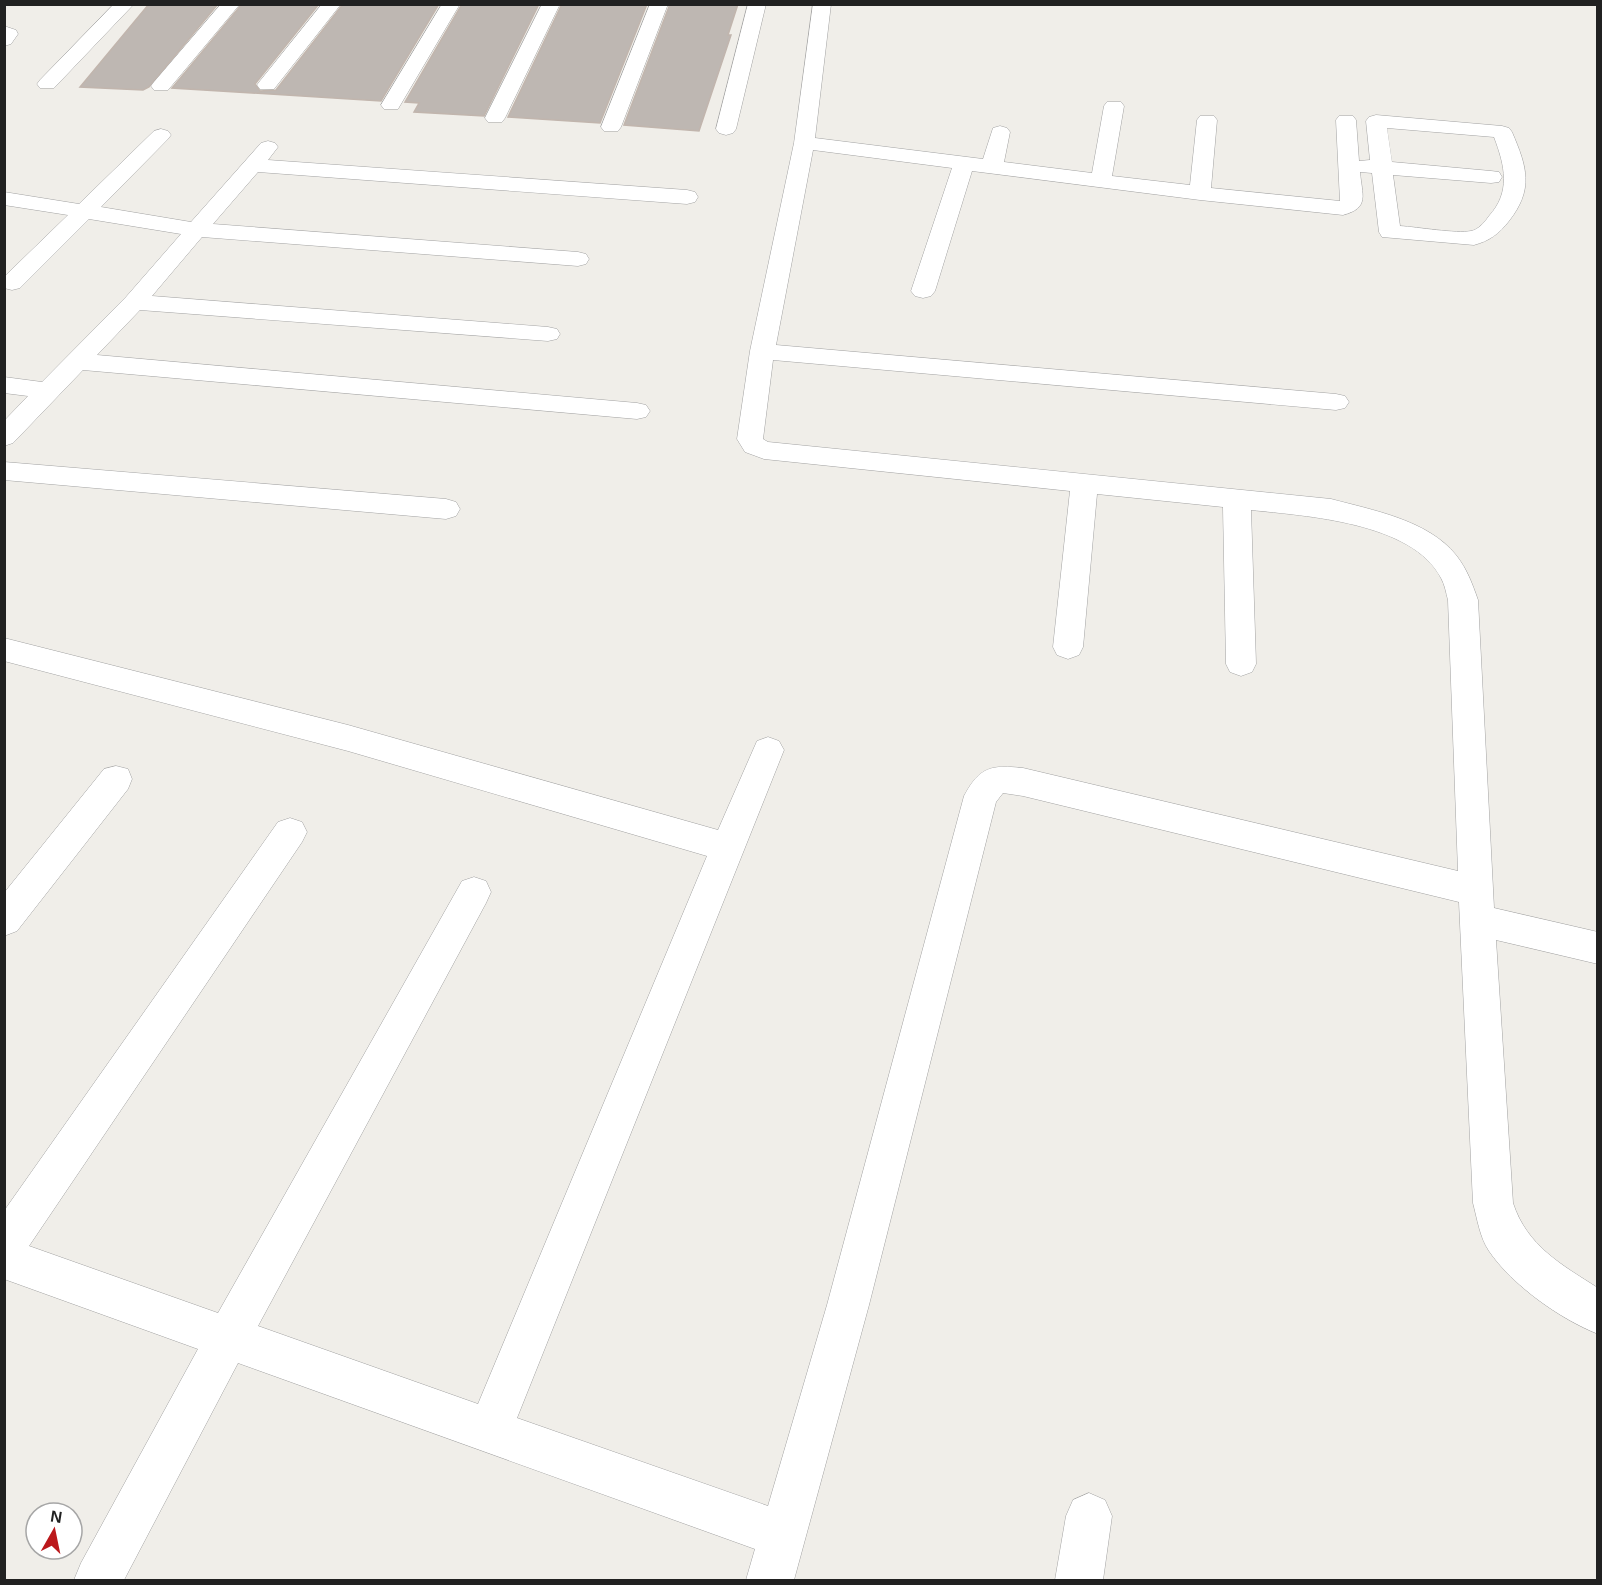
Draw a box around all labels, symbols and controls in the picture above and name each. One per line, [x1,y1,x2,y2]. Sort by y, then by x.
north arrow [24,1501,84,1561]
text: N [49,1507,63,1526]

